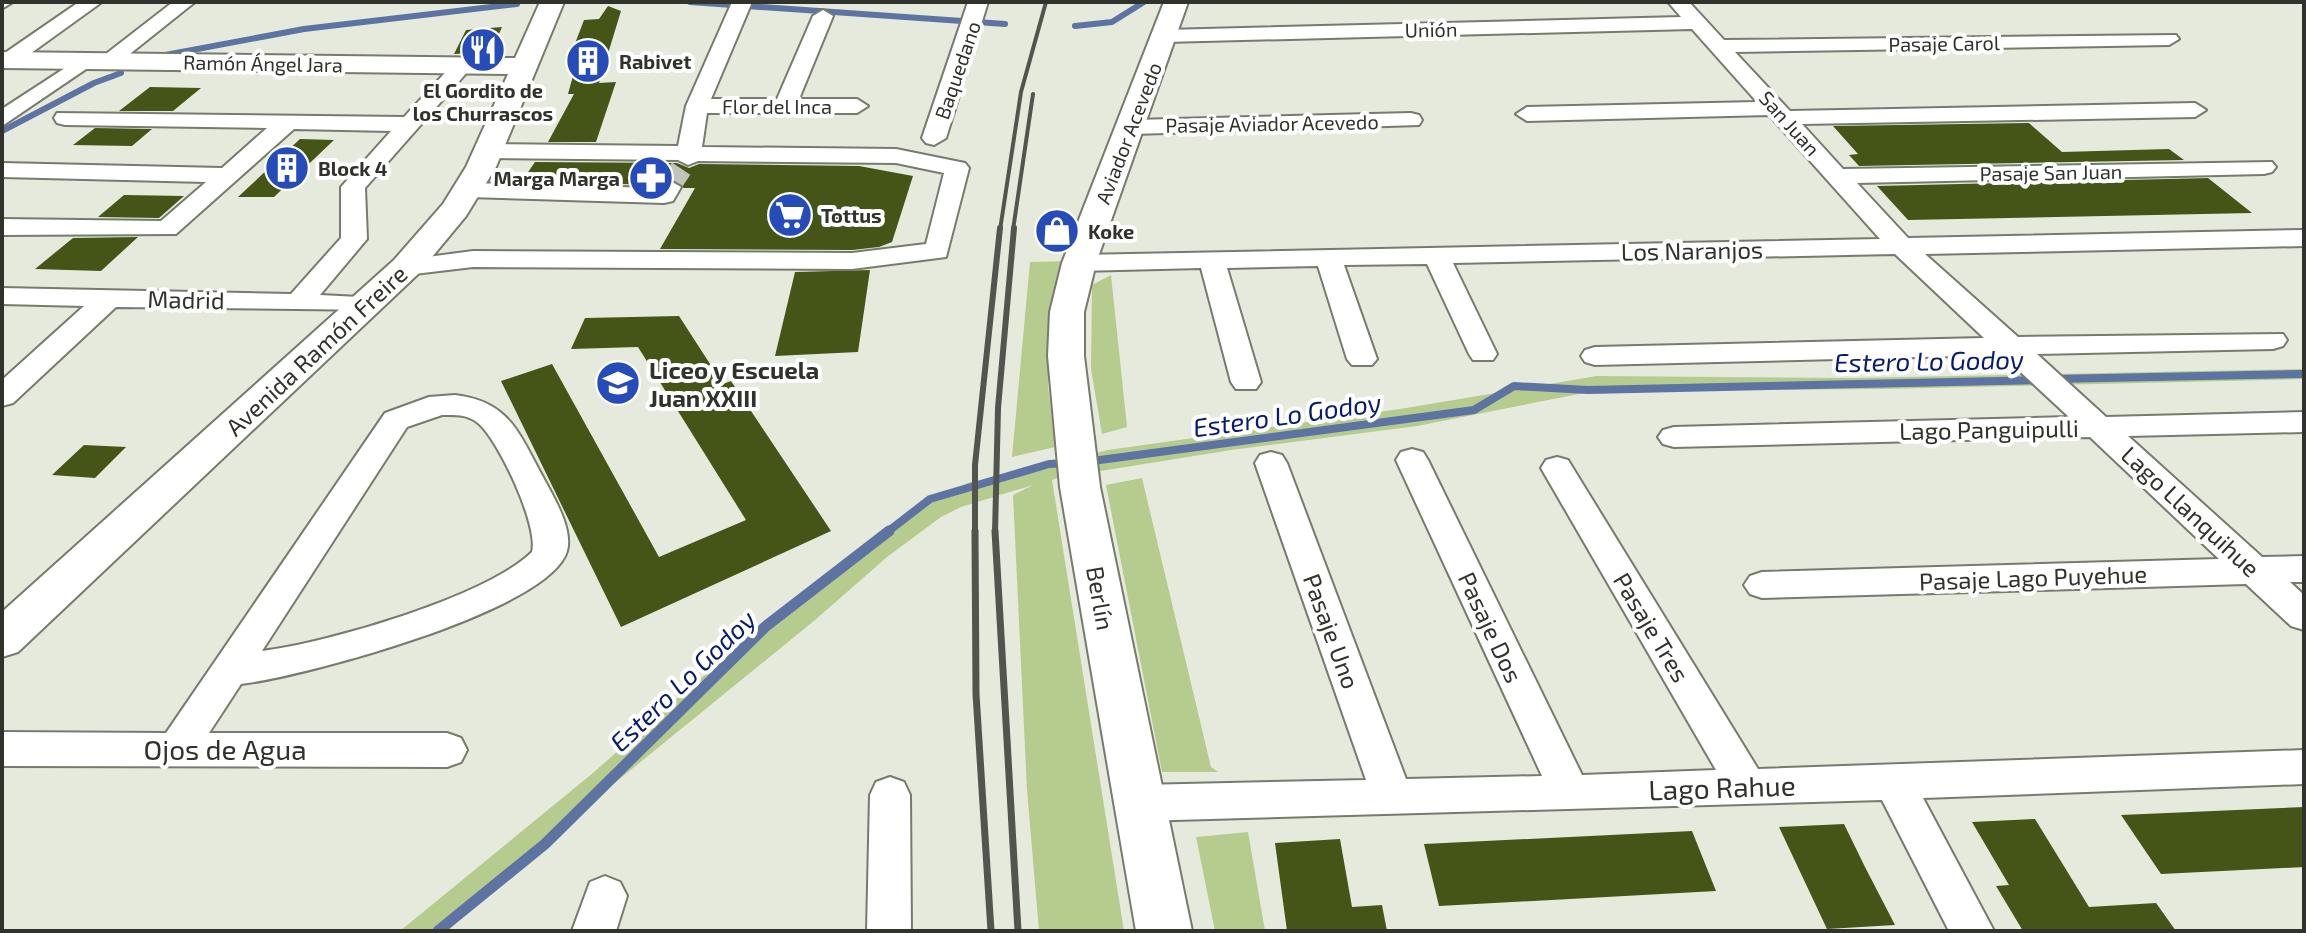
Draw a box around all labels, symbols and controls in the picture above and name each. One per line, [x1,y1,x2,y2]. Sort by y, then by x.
street label: Unión [1404,17,1458,41]
street label: Baquedano [929,18,985,122]
restaurant icon: El Gordito de los Churrascos [459,26,507,74]
street label: Pasaje Carol [1888,30,2000,56]
building icon: Rabivet [564,37,612,85]
place label: Rabivet [619,49,691,73]
street label: Ramón Ángel Jara [183,50,343,76]
street label: Aviador Acevedo [1090,59,1166,207]
place label: El Gordito de los Churrascos [413,78,553,125]
street label: San Juan [1755,86,1825,160]
street label: Flor del Inca [722,94,832,118]
street label: Pasaje Aviador Acevedo [1165,109,1379,137]
building icon: Block 4 [263,144,311,192]
pharmacy icon: Marga Marga [627,154,675,202]
place label: Block 4 [318,156,388,180]
street label: Pasaje San Juan [1979,159,2123,185]
place label: Marga Marga [493,166,620,190]
supermarket icon: Tottus [766,191,814,239]
place label: Tottus [821,203,882,227]
shop icon: Koke [1033,207,1081,255]
place label: Koke [1088,219,1134,243]
street label: Los Naranjos [1621,234,1763,266]
street label: Avenida Ramón Freire [219,259,413,441]
street label: Madrid [147,284,225,314]
water label: Estero Lo Godoy [1834,343,2024,378]
place label: Liceo y Escuela Juan XXIII [649,355,819,412]
school or university icon: Liceo y Escuela Juan XXIII [594,359,642,407]
water label: Estero Lo Godoy [1191,385,1383,444]
street label: Lago Panguipulli [1899,413,2079,445]
street label: Lago Llanquihue [2116,440,2266,582]
street label: Pasaje Lago Puyehue [1918,559,2148,595]
street label: Berlín [1081,564,1121,632]
street label: Pasaje Dos [1453,567,1529,687]
street label: Pasaje Tres [1608,567,1696,687]
street label: Pasaje Uno [1298,569,1366,693]
water label: Estero Lo Godoy [603,603,762,758]
street label: Ojos de Agua [143,732,307,766]
street label: Lago Rahue [1648,767,1796,807]

